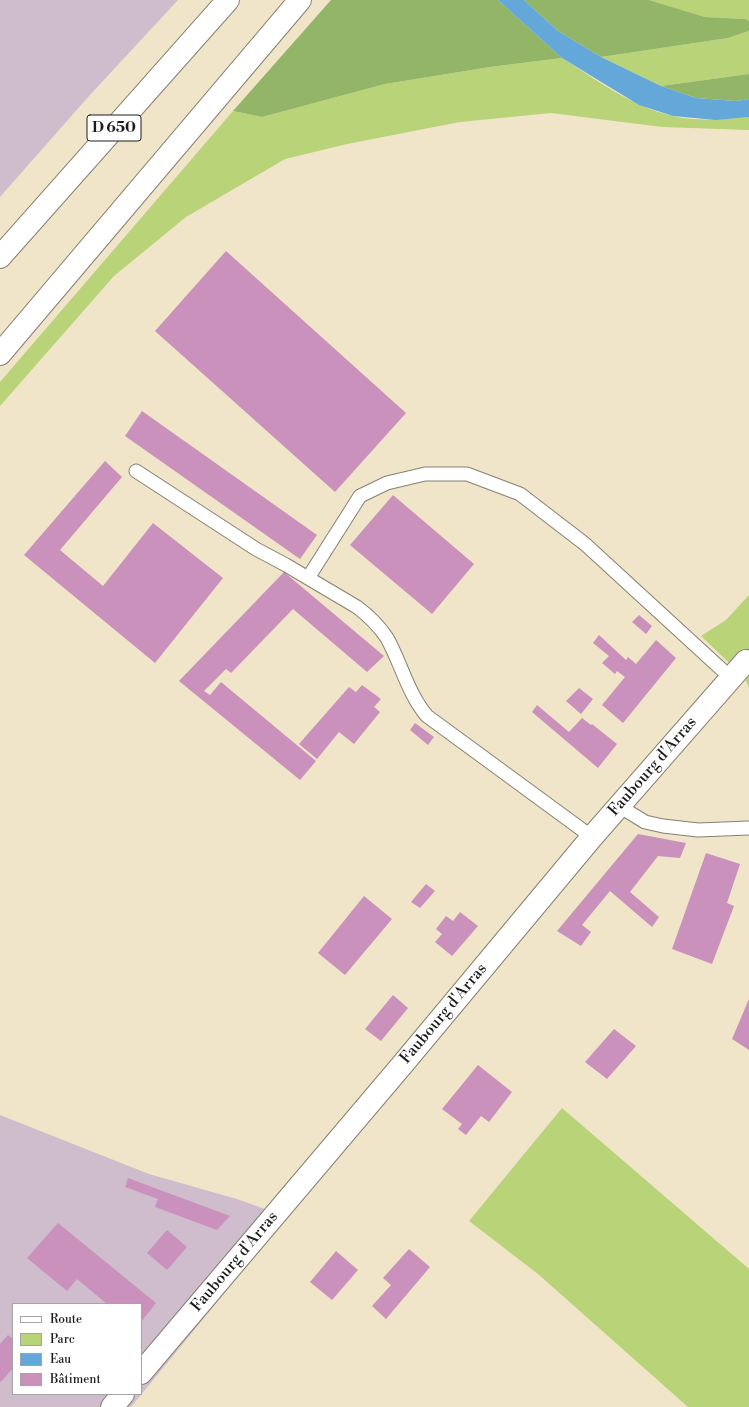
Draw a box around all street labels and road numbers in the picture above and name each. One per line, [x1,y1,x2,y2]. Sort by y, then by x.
road number: D 650 [87,115,141,141]
street label: Faubourg d'Arras [605,713,701,821]
street label: Faubourg d'Arras [396,960,492,1068]
street label: Faubourg d'Arras [187,1208,283,1316]

